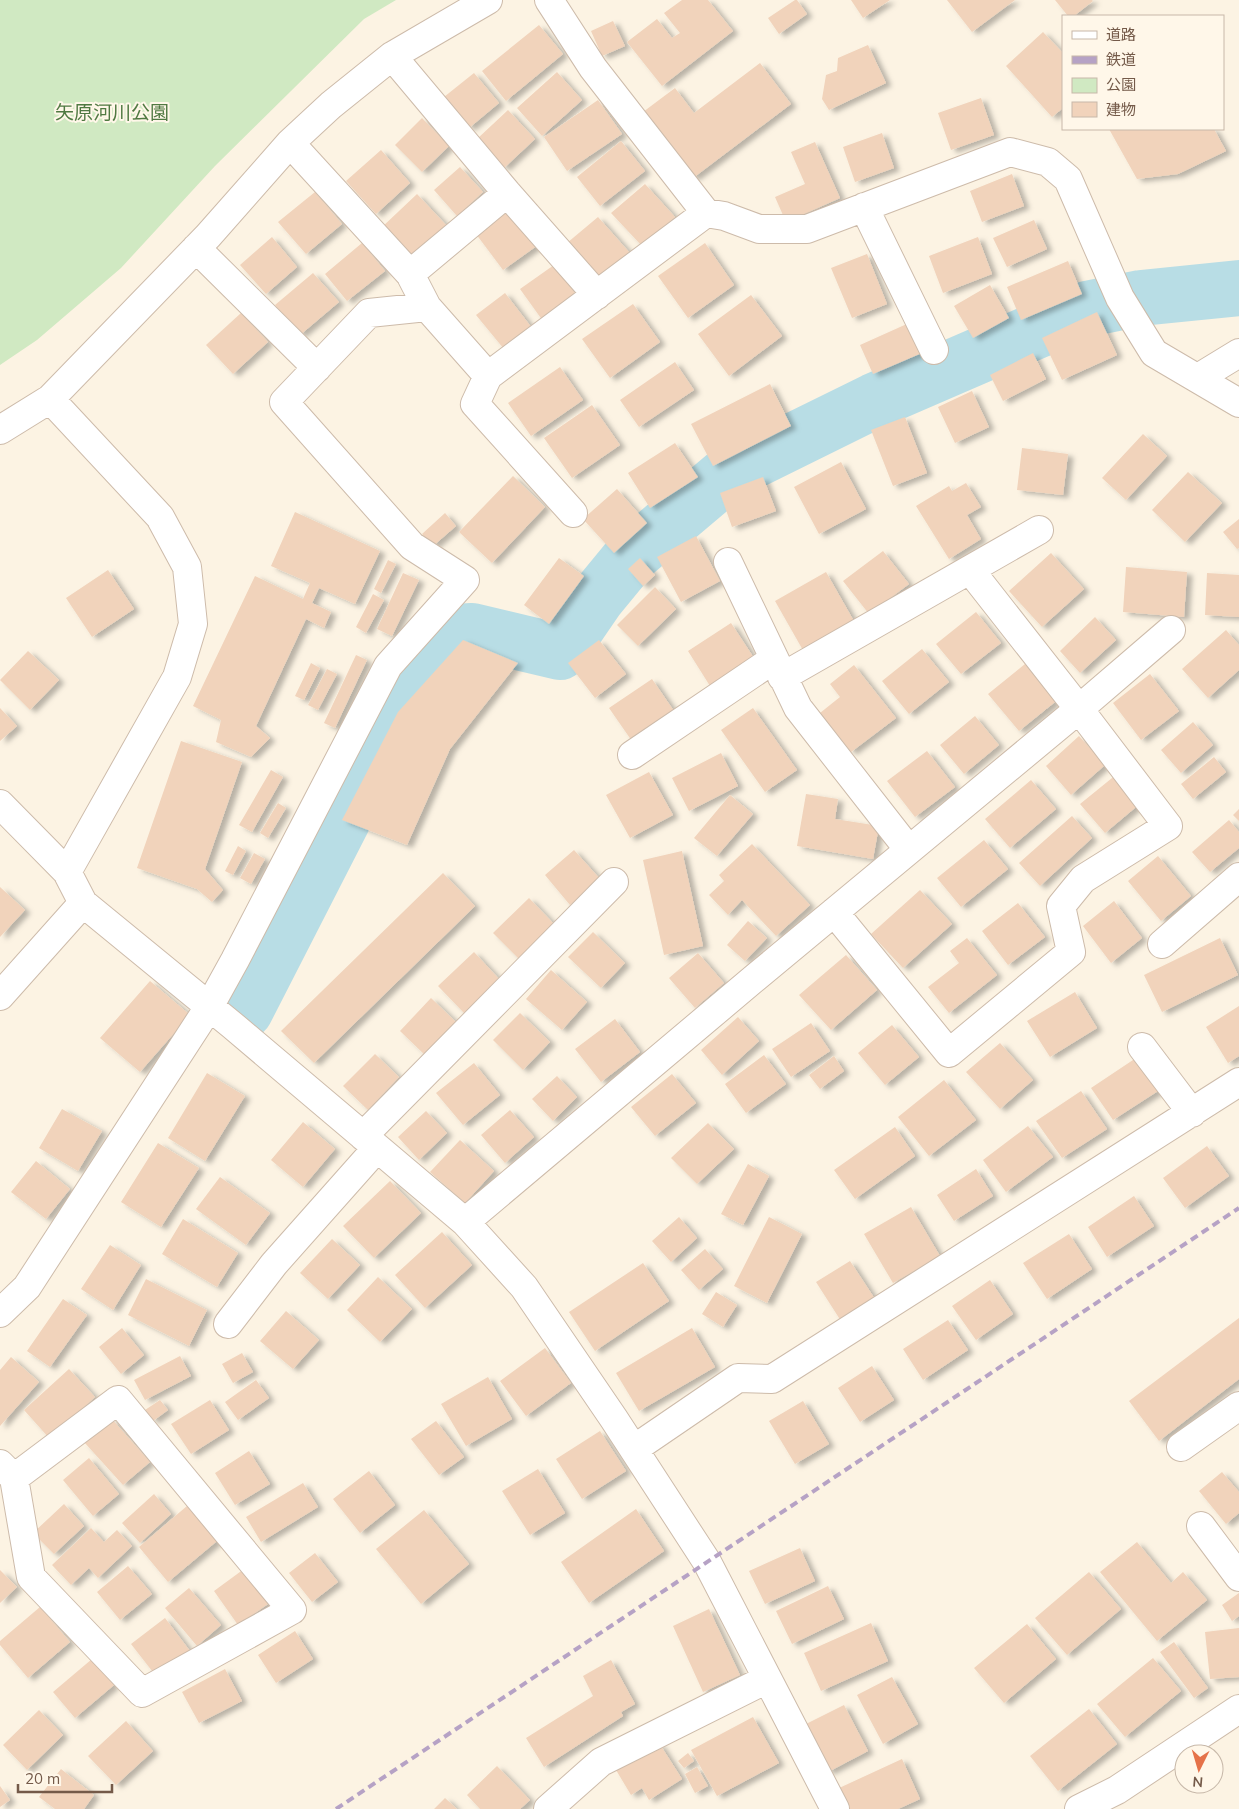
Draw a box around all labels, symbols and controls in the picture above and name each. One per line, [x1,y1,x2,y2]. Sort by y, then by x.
legend [1062,15,1224,130]
text: 道路 [1106,25,1136,44]
text: 鉄道 [1106,50,1136,69]
text: 公園 [1106,75,1136,94]
park label: 矢原河川公園 [55,100,169,124]
text: 建物 [1106,100,1136,119]
north arrow [1174,1744,1224,1794]
scale bar [18,1762,111,1794]
text: 20 m [25,1769,60,1788]
text: N [1192,1773,1204,1791]

